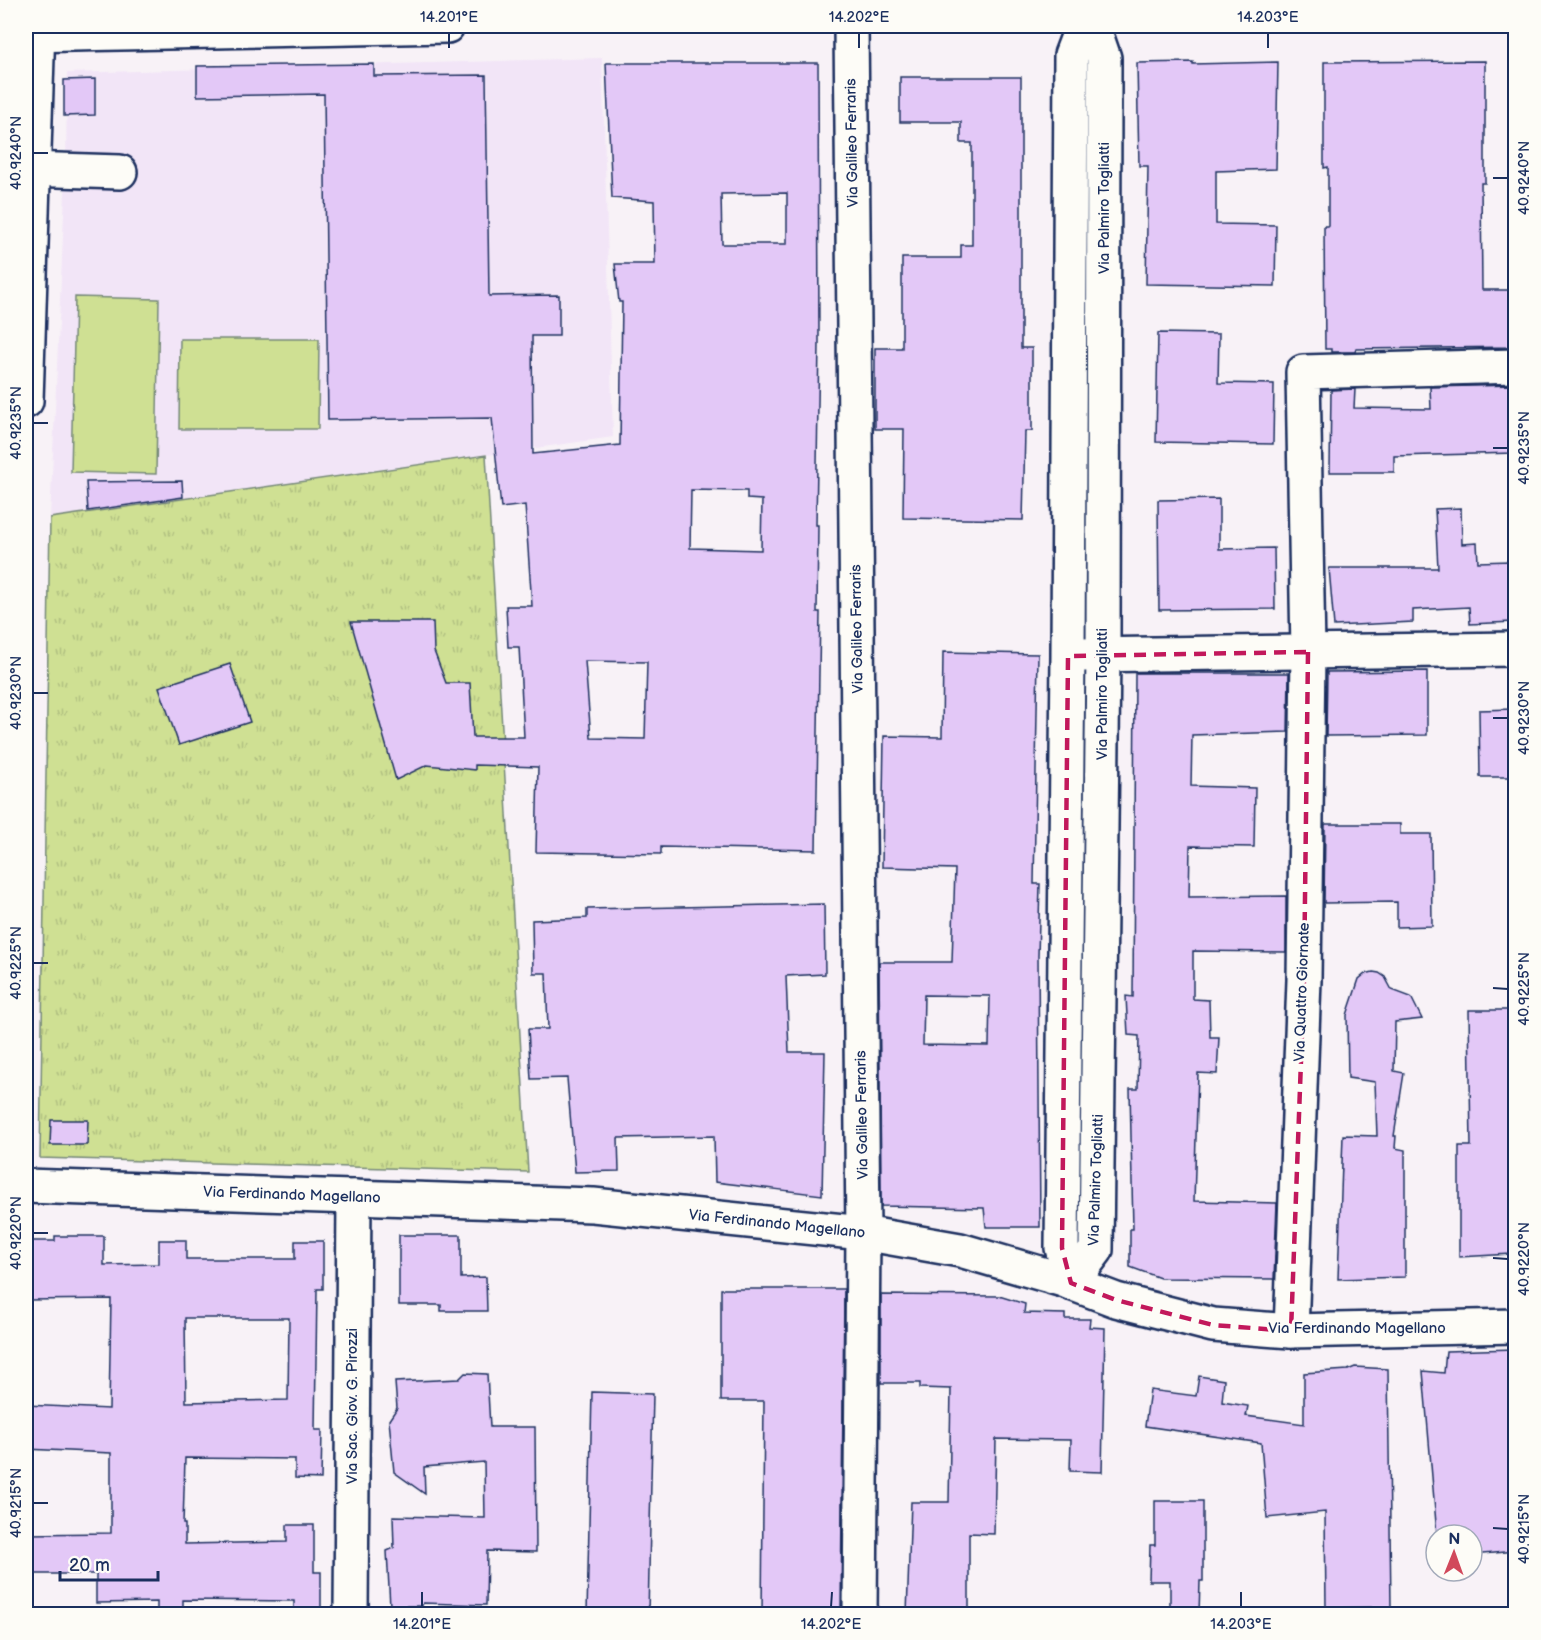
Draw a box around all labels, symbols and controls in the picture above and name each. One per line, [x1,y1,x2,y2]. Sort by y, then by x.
text: 14.201°E [420,8,478,27]
text: 14.202°E [829,8,889,27]
text: 14.203°E [1237,8,1299,27]
street label: Via Galileo Ferraris [841,78,863,208]
text: 40.9240°N [7,116,26,190]
text: 40.9240°N [1515,141,1534,215]
street label: Via Palmiro Togliatti [1095,142,1114,274]
text: 40.9235°N [7,386,26,460]
text: 40.9235°N [1515,411,1534,485]
street label: Via Galileo Ferraris [846,564,868,694]
street label: Via Palmiro Togliatti [1093,628,1112,760]
text: 40.9230°N [7,656,26,730]
text: 40.9230°N [1515,681,1534,755]
street label: Via Quattro Giornate [1290,922,1314,1062]
text: 40.9225°N [7,926,26,1000]
text: 40.9225°N [1515,952,1534,1026]
street label: Via Galileo Ferraris [851,1050,873,1180]
street label: Via Palmiro Togliatti [1084,1114,1108,1246]
street label: Via Ferdinando Magellano [203,1182,381,1208]
text: 40.9220°N [7,1196,26,1270]
street label: Via Ferdinando Magellano [688,1205,866,1243]
text: 40.9220°N [1515,1222,1534,1296]
street label: Via Ferdinando Magellano [1268,1319,1446,1338]
street label: Via Sac. Giov. G. Pirozzi [343,1328,362,1484]
text: 40.9215°N [7,1468,26,1538]
text: 40.9215°N [1515,1494,1534,1564]
north arrow [1424,1523,1484,1583]
text: N [1448,1530,1460,1549]
scale bar [60,1544,158,1582]
text: 20 m [69,1555,110,1576]
text: 14.201°E [393,1615,451,1634]
text: 14.202°E [801,1615,861,1634]
text: 14.203°E [1210,1615,1272,1634]

